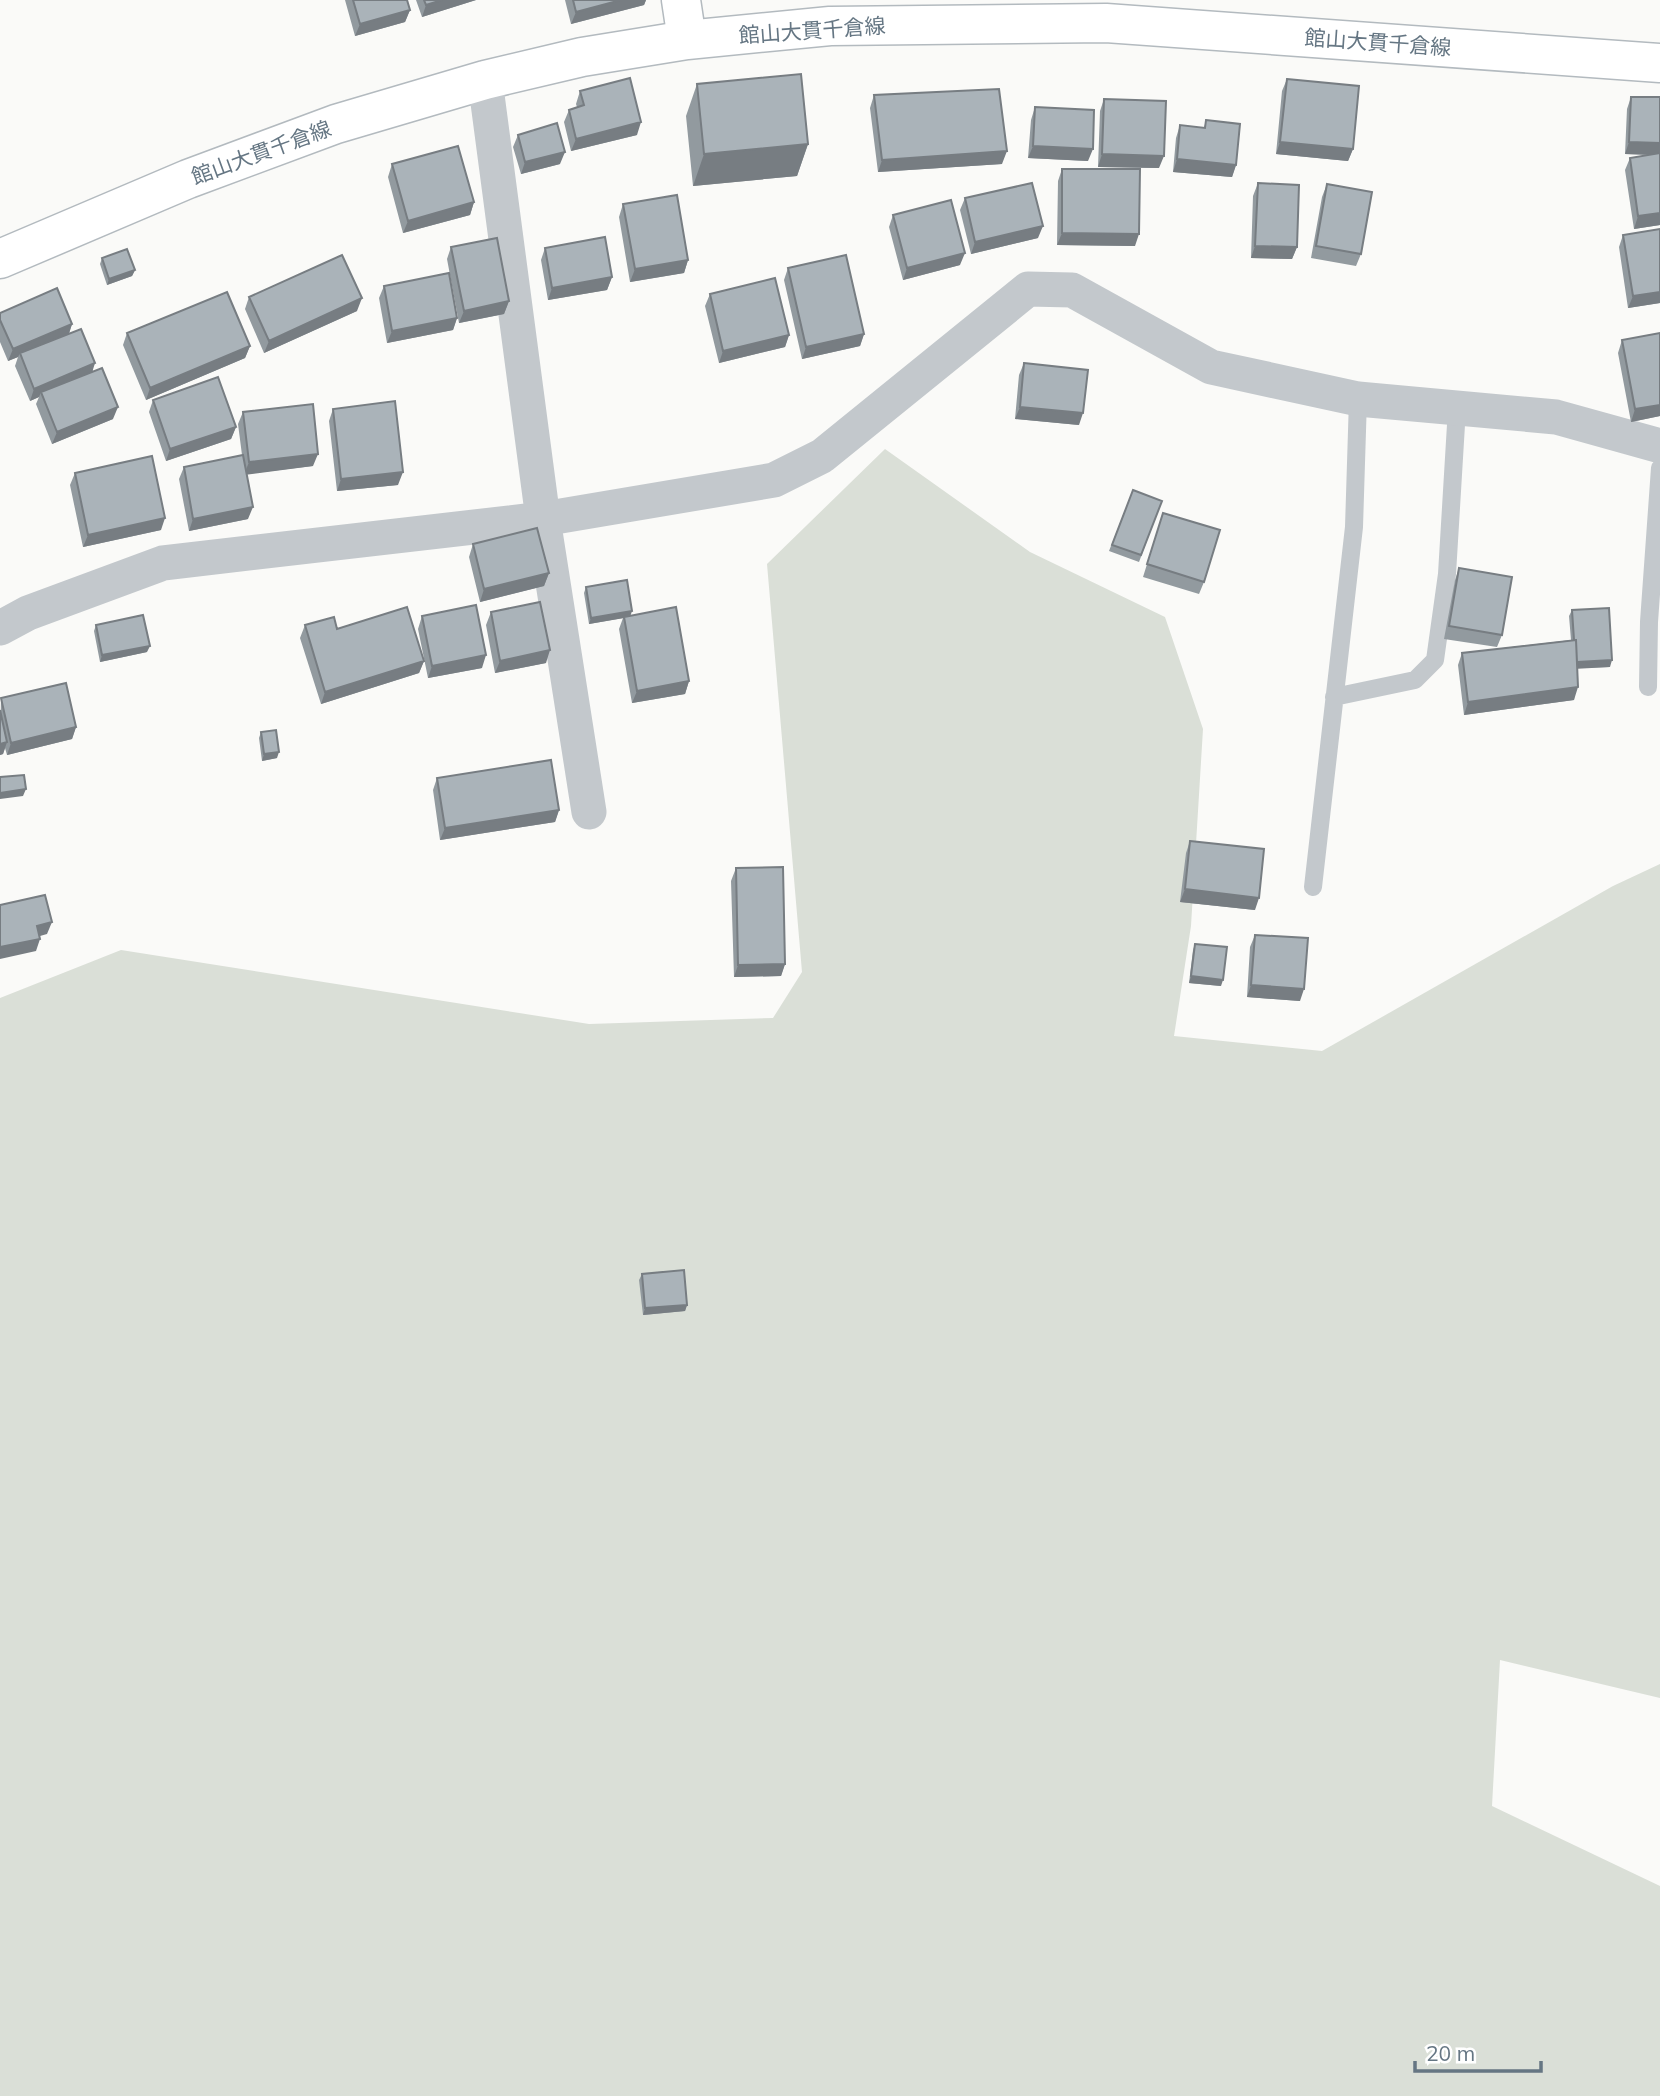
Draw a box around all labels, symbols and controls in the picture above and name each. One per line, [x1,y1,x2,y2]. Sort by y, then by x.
street label: 館山大貫千倉線 [738,12,886,48]
street label: 館山大貫千倉線 [1304,24,1452,60]
street label: 館山大貫千倉線 [187,115,335,189]
scale bar [1415,2030,1541,2074]
text: 20 m [1426,2040,1475,2066]

